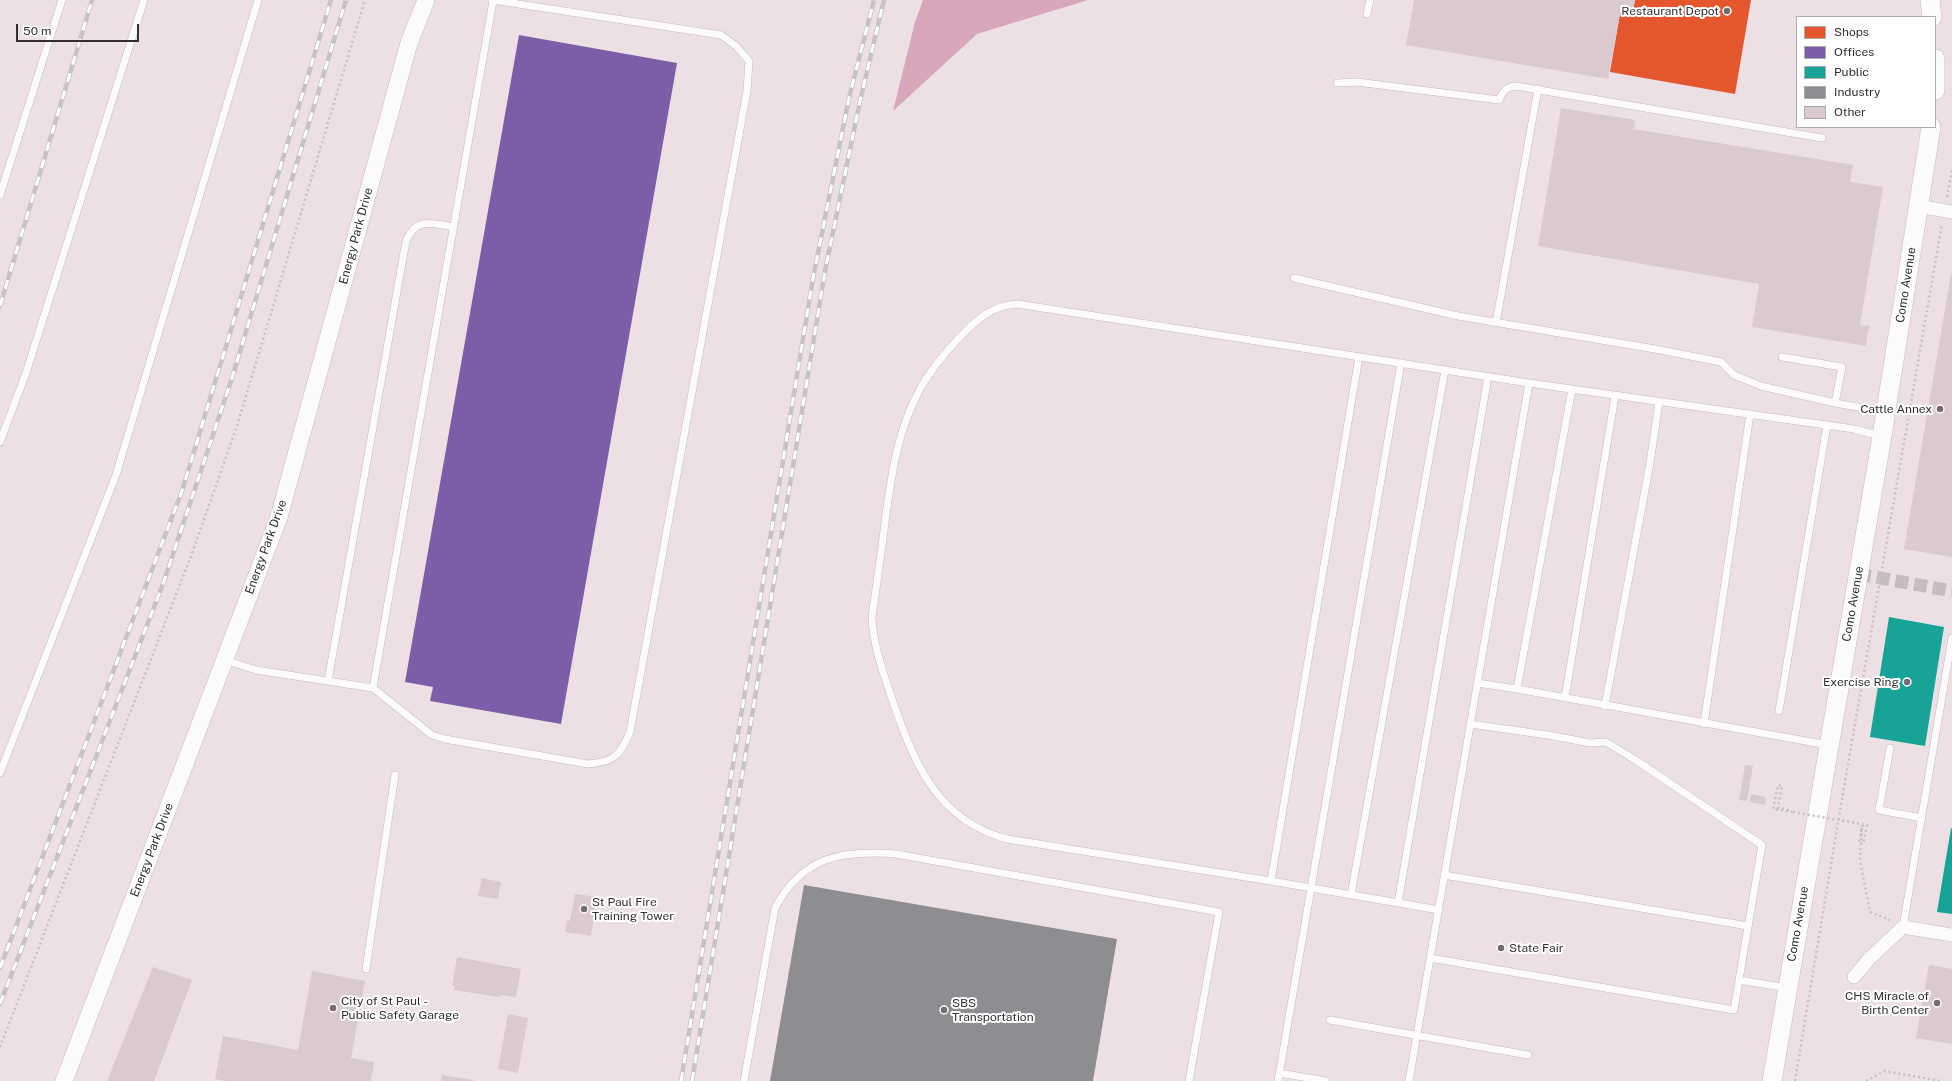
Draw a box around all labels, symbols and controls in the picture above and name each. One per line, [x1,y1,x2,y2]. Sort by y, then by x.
place label: Restaurant Depot [1621,4,1719,18]
marker: Restaurant Depot [1722,6,1732,16]
scale bar [18,16,141,42]
legend [1796,16,1936,128]
text: 50 m [23,24,51,38]
text: Shops [1834,25,1869,39]
text: Offices [1834,45,1874,59]
text: Public [1834,65,1869,79]
text: Industry [1834,85,1880,99]
text: Other [1834,105,1866,119]
street label: Energy Park Drive [336,186,376,286]
street label: Como Avenue [1893,246,1919,324]
place label: Cattle Annex [1860,402,1932,416]
marker: Cattle Annex [1935,404,1945,414]
street label: Energy Park Drive [242,498,290,596]
street label: Como Avenue [1839,565,1867,643]
place label: Exercise Ring [1823,675,1899,689]
marker: Exercise Ring [1902,677,1912,687]
street label: Energy Park Drive [127,801,177,899]
street label: Como Avenue [1784,885,1812,963]
place label: St Paul Fire Training Tower [592,895,674,923]
marker: St Paul Fire Training Tower [579,904,589,914]
place label: State Fair [1509,941,1563,955]
marker: State Fair [1496,943,1506,953]
place label: CHS Miracle of Birth Center [1845,989,1929,1017]
place label: City of St Paul - Public Safety Garage [341,994,459,1022]
place label: SBS Transportation [952,996,1034,1024]
marker: CHS Miracle of Birth Center [1932,998,1942,1008]
marker: City of St Paul - Public Safety Garage [328,1003,338,1013]
marker: SBS Transportation [939,1005,949,1015]

